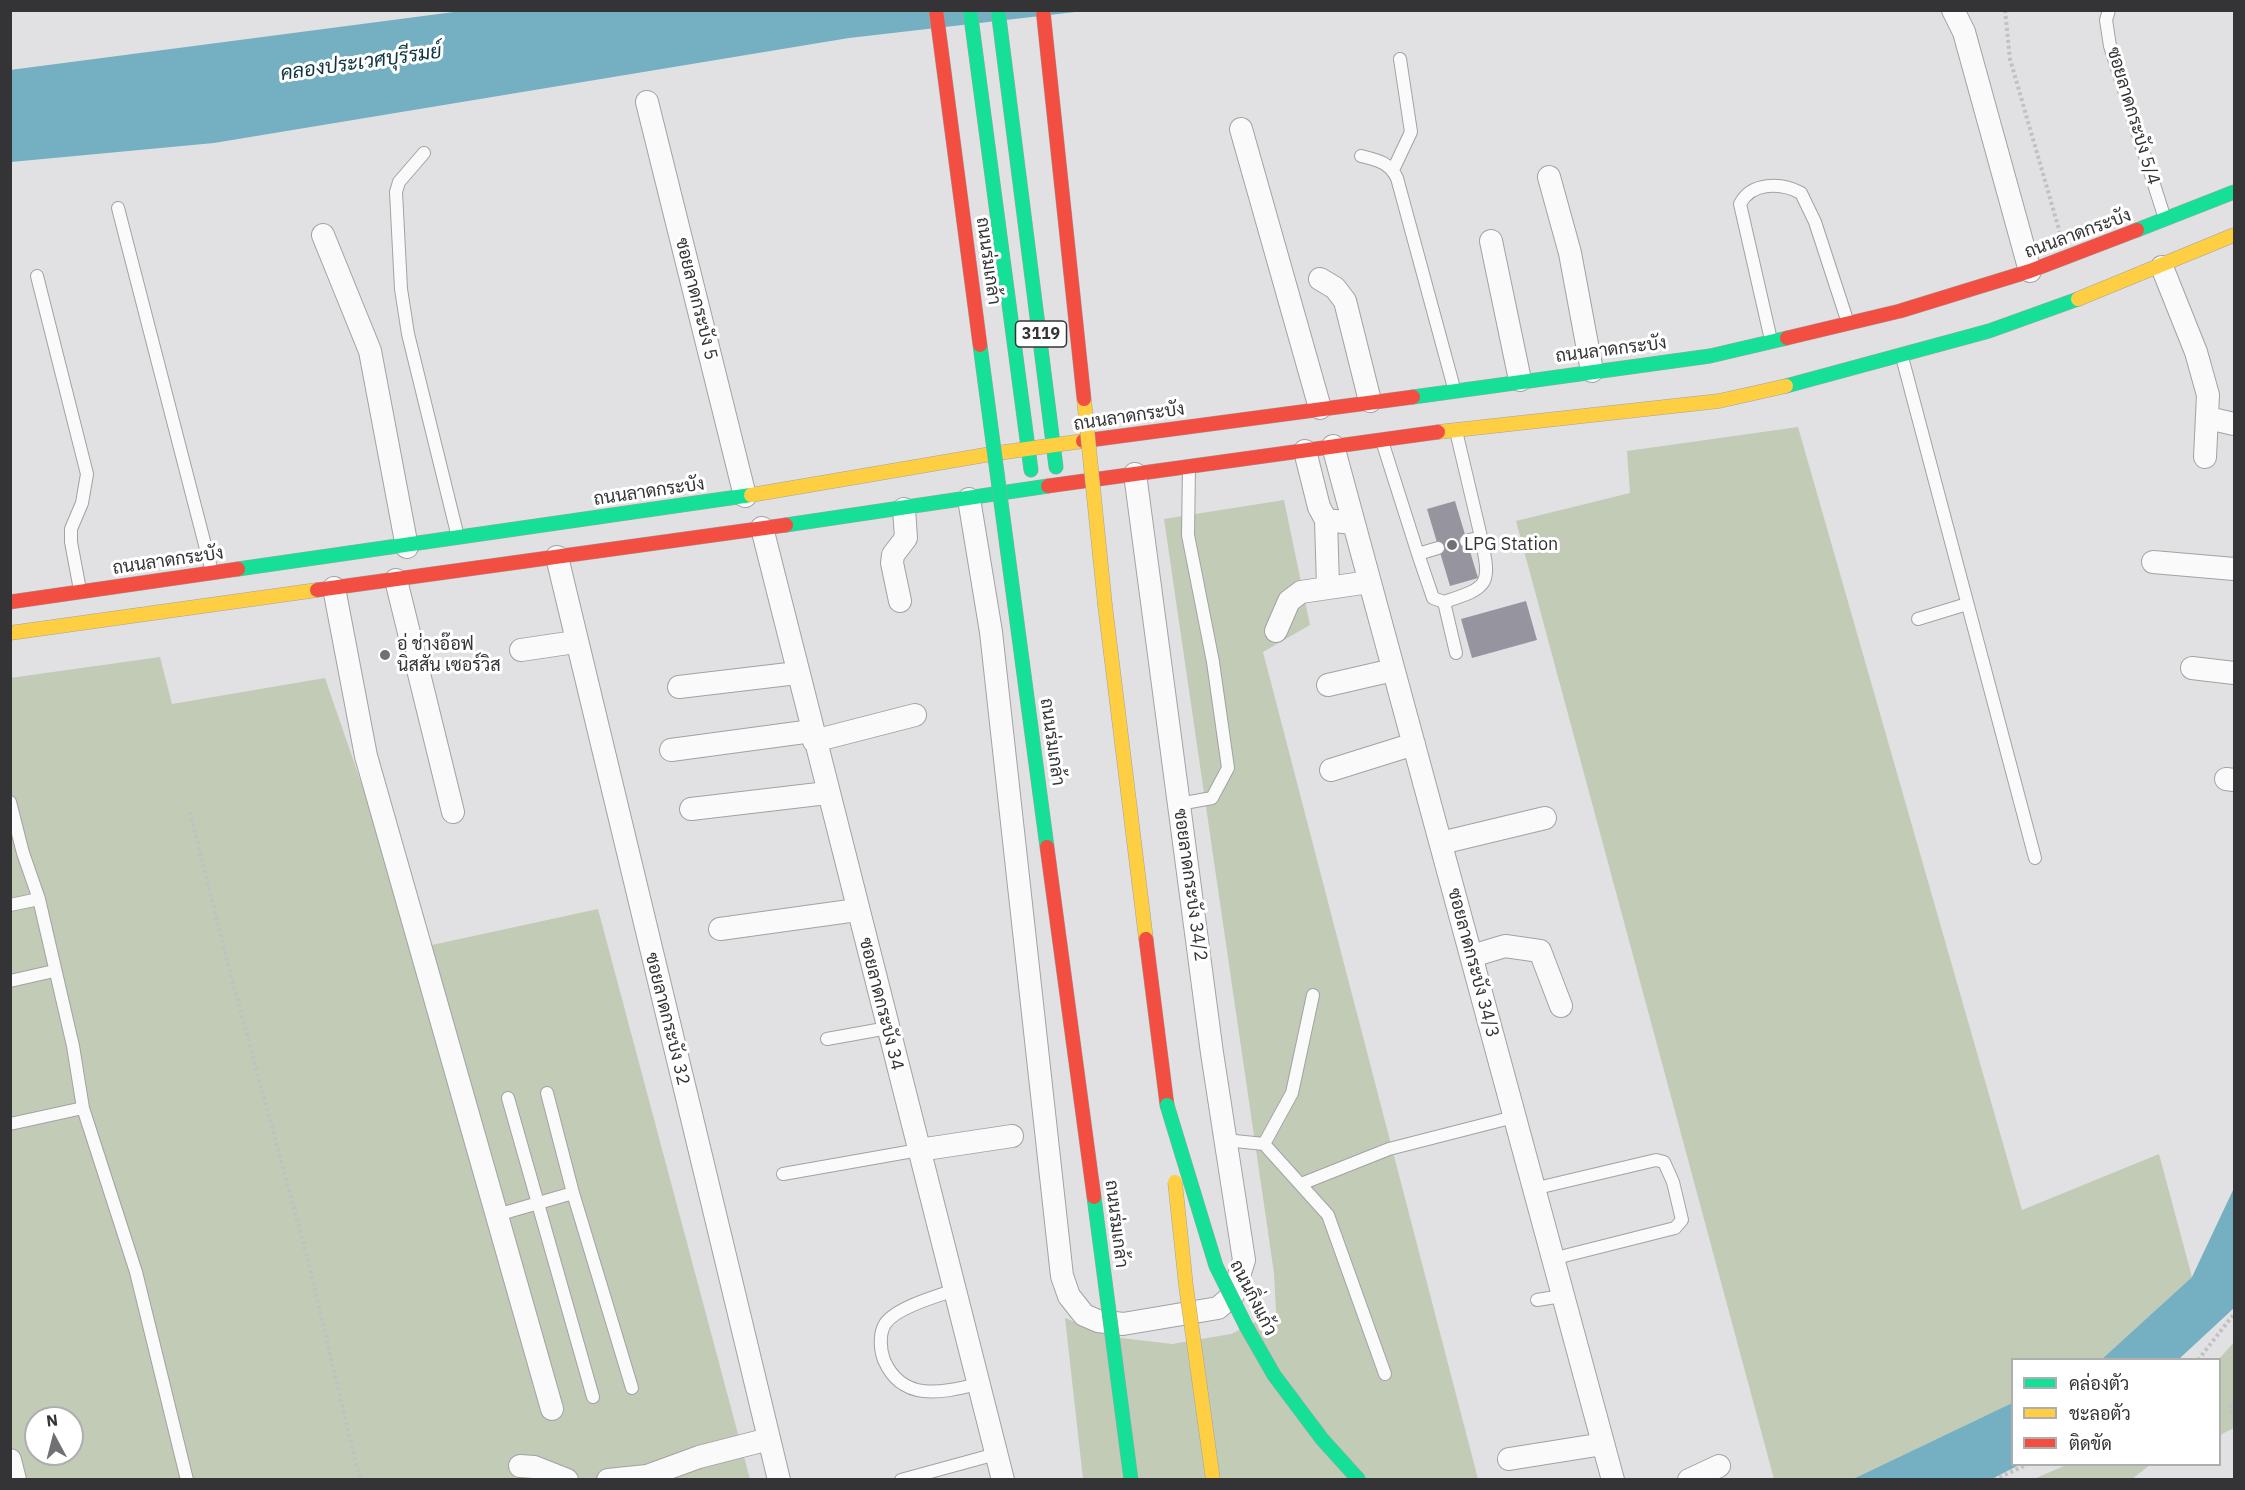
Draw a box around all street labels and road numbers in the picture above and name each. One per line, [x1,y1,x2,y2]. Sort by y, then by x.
street label: ซอยลาดกระบัง 5/4 [2102,44,2164,188]
street label: ถนนลาดกระบัง [2022,205,2134,263]
street label: ถนนร่มเกล้า [971,216,1005,306]
street label: ซอยลาดกระบัง 5 [670,236,722,362]
road number: 3119 [1016,321,1066,347]
street label: ถนนลาดกระบัง [1554,332,1668,368]
street label: ถนนลาดกระบัง [1072,399,1186,435]
street label: ถนนลาดกระบัง [592,474,706,510]
street label: ถนนลาดกระบัง [111,543,225,579]
street label: ถนนร่มเกล้า [1035,697,1069,787]
street label: ซอยลาดกระบัง 34/2 [1169,807,1211,963]
street label: ซอยลาดกระบัง 34/3 [1443,886,1503,1040]
street label: ซอยลาดกระบัง 34 [854,935,908,1073]
street label: ซอยลาดกระบัง 32 [640,950,694,1088]
street label: ถนนร่มเกล้า [1100,1179,1132,1269]
street label: ถนนกิ่งแก้ว [1225,1257,1281,1339]

